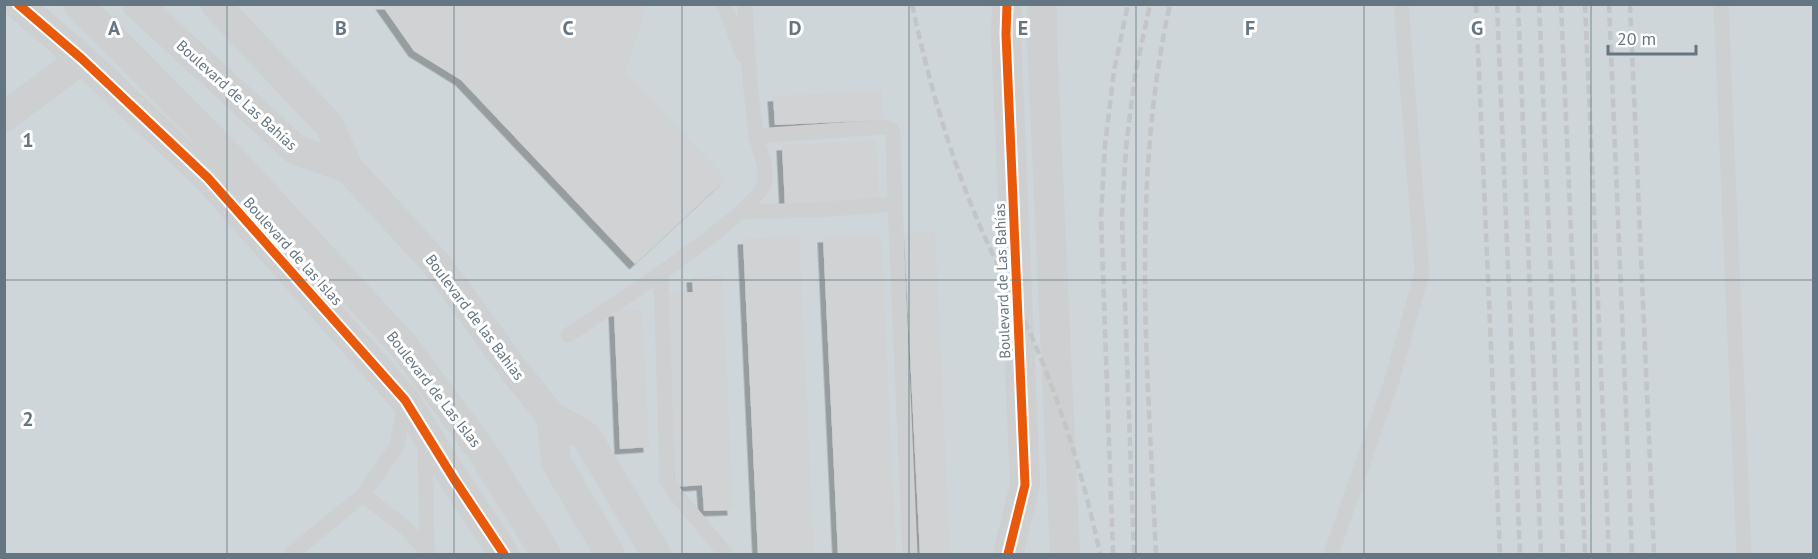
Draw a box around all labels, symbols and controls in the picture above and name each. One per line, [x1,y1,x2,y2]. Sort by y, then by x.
text: A [108,15,121,41]
text: B [335,15,347,41]
text: C [562,15,574,41]
text: D [789,15,802,41]
text: E [1018,15,1028,41]
text: F [1245,15,1255,41]
text: G [1471,15,1483,41]
scale bar [1608,18,1696,56]
text: 20 m [1617,27,1656,50]
street label: Boulevard de Las Bahías [173,36,301,154]
text: 1 [22,127,34,153]
street label: Boulevard de las Islas [239,193,347,309]
street label: Boulevard de Las Bahías [990,203,1014,359]
street label: Boulevard de las Bahías [422,250,528,384]
street label: Boulevard de Las Islas [383,327,485,451]
text: 2 [22,406,34,432]

